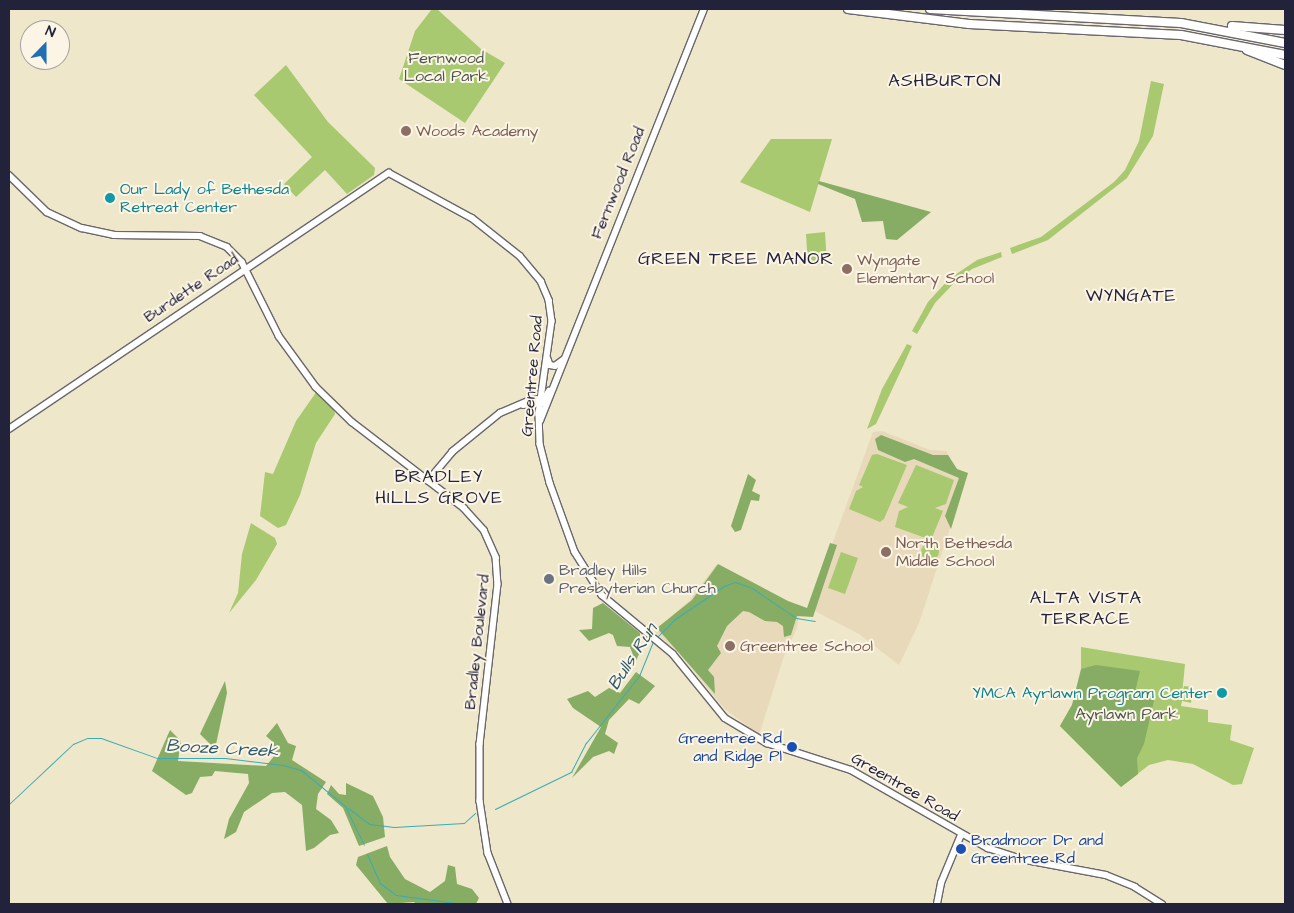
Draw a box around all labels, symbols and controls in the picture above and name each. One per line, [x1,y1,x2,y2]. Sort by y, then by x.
north arrow [20,20,70,70]
text: N [42,21,58,43]
park label: Fernwood Local Park [404,48,488,86]
district label: ASHBURTON [887,70,1003,92]
place label: Woods Academy [416,121,538,141]
street label: Fernwood Road [587,124,649,242]
marker: Woods Academy [400,125,412,137]
place label: Our Lady of Bethesda Retreat Center [120,179,289,217]
marker: Our Lady of Bethesda Retreat Center [104,192,116,204]
district label: GREEN TREE MANOR [636,248,836,270]
street label: Burdette Road [140,249,242,327]
place label: Wyngate Elementary School [857,250,994,288]
marker: Wyngate Elementary School [841,263,853,275]
district label: WYNGATE [1085,285,1177,307]
street label: Greentree Road [517,315,547,437]
district label: BRADLEY HILLS GROVE [374,467,504,509]
place label: North Bethesda Middle School [896,533,1012,571]
marker: North Bethesda Middle School [880,546,892,558]
place label: Bradley Hills Presbyterian Church [559,560,716,598]
street label: Bradley Boulevard [460,573,494,711]
marker: Bradley Hills Presbyterian Church [543,573,555,585]
district label: ALTA VISTA TERRACE [1029,588,1143,630]
water label: Bulls Run [604,620,662,694]
place label: Greentree School [740,636,873,656]
marker: Greentree School [724,640,736,652]
place label: YMCA Ayrlawn Program Center [972,683,1212,703]
marker: YMCA Ayrlawn Program Center [1216,687,1228,699]
park label: Ayrlawn Park [1076,704,1178,724]
place label: Greentree Rd and Ridge Pl [678,728,782,766]
water label: Booze Creek [165,735,279,763]
marker: Greentree Rd and Ridge Pl [786,741,798,753]
street label: Greentree Road [848,748,962,826]
place label: Bradmoor Dr and Greentree Rd [971,830,1103,868]
marker: Bradmoor Dr and Greentree Rd [955,843,967,855]

